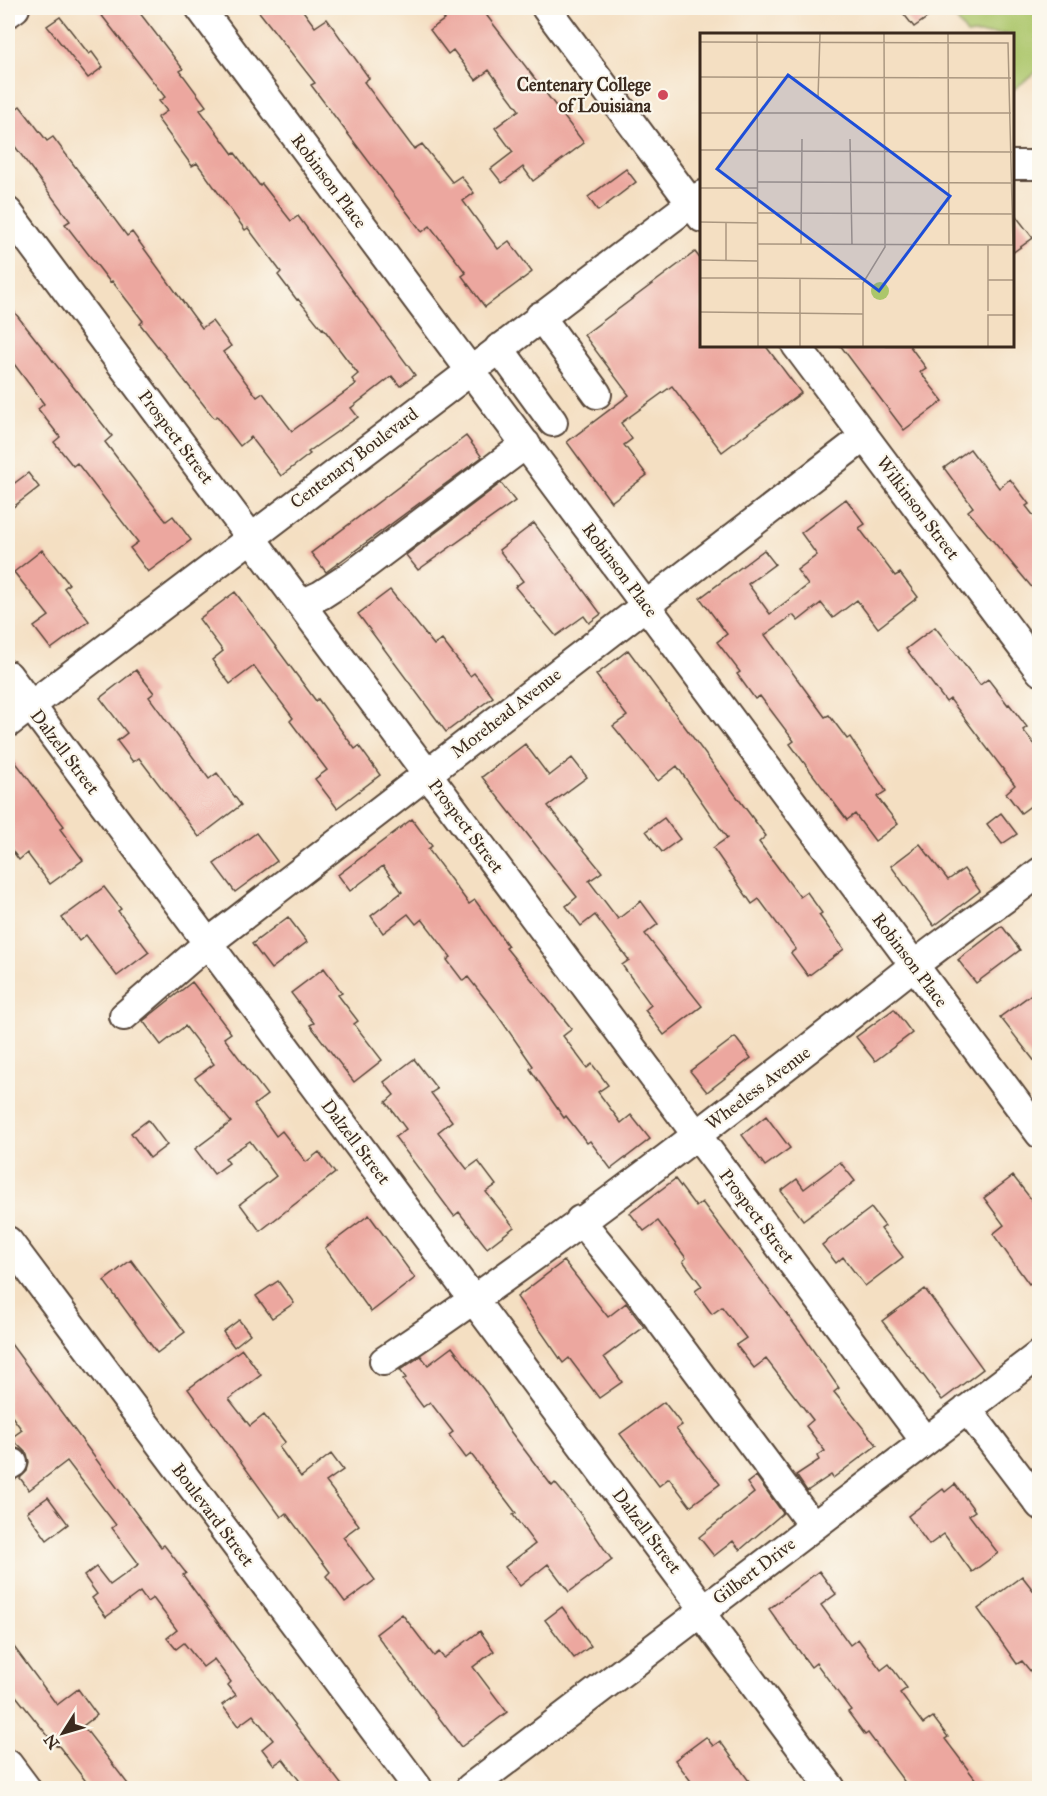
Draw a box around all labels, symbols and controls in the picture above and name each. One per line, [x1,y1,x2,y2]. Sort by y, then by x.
inset map [700,33,1014,346]
place label: Centenary College of Louisiana [517,74,651,117]
marker: Centenary College of Louisiana [656,88,670,102]
street label: Robinson Place [286,130,372,232]
street label: Prospect Street [134,386,219,489]
street label: Centenary Boulevard [286,403,422,513]
street label: Wilkinson Street [872,452,964,565]
street label: Robinson Place [577,519,663,621]
street label: Morehead Avenue [447,663,565,763]
street label: Dalzell Street [26,705,105,799]
street label: Prospect Street [424,775,509,878]
street label: Robinson Place [867,909,953,1011]
street label: Wheeless Avenue [701,1041,815,1135]
street label: Dalzell Street [317,1095,396,1189]
street label: Prospect Street [715,1165,800,1268]
street label: Boulevard Street [167,1459,259,1571]
street label: Dalzell Street [608,1484,687,1578]
street label: Gilbert Drive [708,1533,800,1609]
north arrow [33,1703,93,1763]
text: N [39,1730,63,1753]

